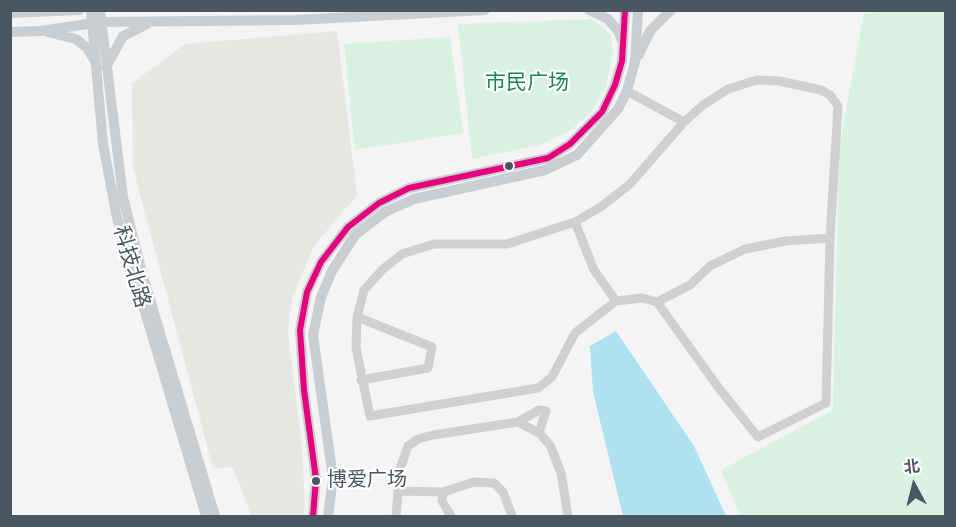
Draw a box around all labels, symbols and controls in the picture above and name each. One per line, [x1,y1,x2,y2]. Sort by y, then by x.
park label: 市民广场 [485,70,569,96]
unlabelled marker [503,160,515,172]
street label: 科技北路 [107,223,155,311]
north arrow [884,455,944,515]
text: 北 [903,455,921,478]
place label: 博爱广场 [327,469,407,493]
marker: 博爱广场 [310,475,322,487]

